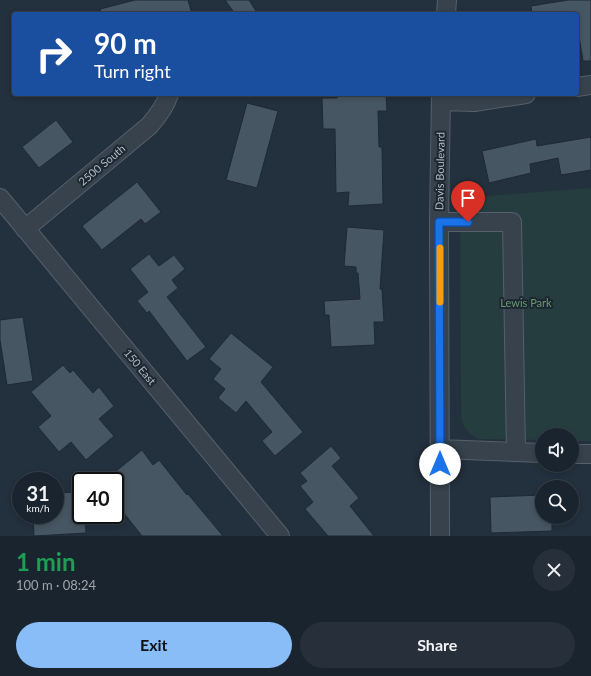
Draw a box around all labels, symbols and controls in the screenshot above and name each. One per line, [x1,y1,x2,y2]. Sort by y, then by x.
text: 90 m [94,26,157,60]
icon: right [28,28,80,80]
text: Turn right [94,60,171,82]
street label: Davis Boulevard [432,132,447,210]
street label: 2500 South [76,141,128,188]
pin [451,181,485,222]
icon: arrive [457,187,479,209]
park label: Lewis Park [500,296,552,309]
street label: 150 East [122,346,159,387]
map controls [535,428,579,524]
button: sound [535,428,579,472]
position arrow [419,443,461,485]
speed limit sign: 40 [72,472,124,524]
button: search [535,480,579,524]
text: 31 [26,481,50,505]
text: km/h [26,502,50,514]
text: 1 min [16,547,76,576]
button: close [533,549,575,591]
text: 100 m · 08:24 [16,577,96,593]
button: Exit [16,622,292,668]
button: Share [300,622,575,668]

